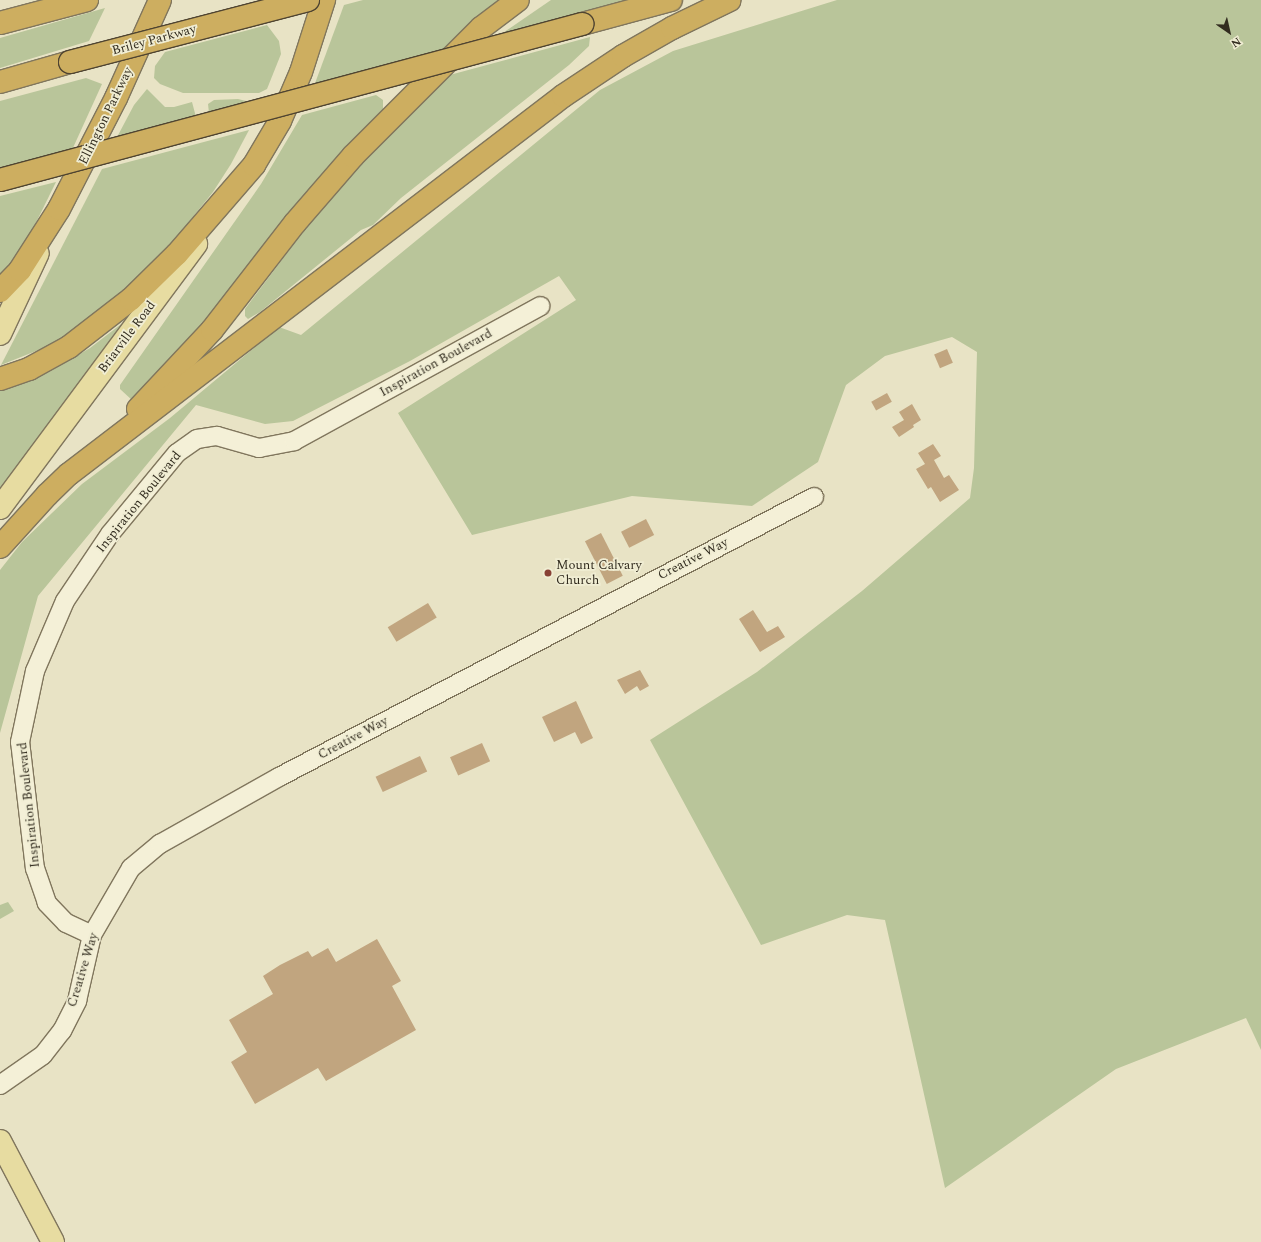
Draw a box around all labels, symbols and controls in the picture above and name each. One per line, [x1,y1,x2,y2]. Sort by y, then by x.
north arrow [1209,12,1249,52]
street label: Briley Parkway [110,21,198,59]
text: N [1228,33,1244,52]
street label: Ellington Parkway [76,65,136,167]
street label: Briarville Road [95,298,159,376]
street label: Inspiration Boulevard [377,326,495,400]
street label: Inspiration Boulevard [93,448,185,556]
street label: Creative Way [655,535,731,583]
place label: Mount Calvary Church [556,558,642,589]
marker: Mount Calvary Church [543,568,553,578]
street label: Creative Way [315,713,391,763]
street label: Inspiration Boulevard [15,742,43,868]
street label: Creative Way [64,931,102,1009]

